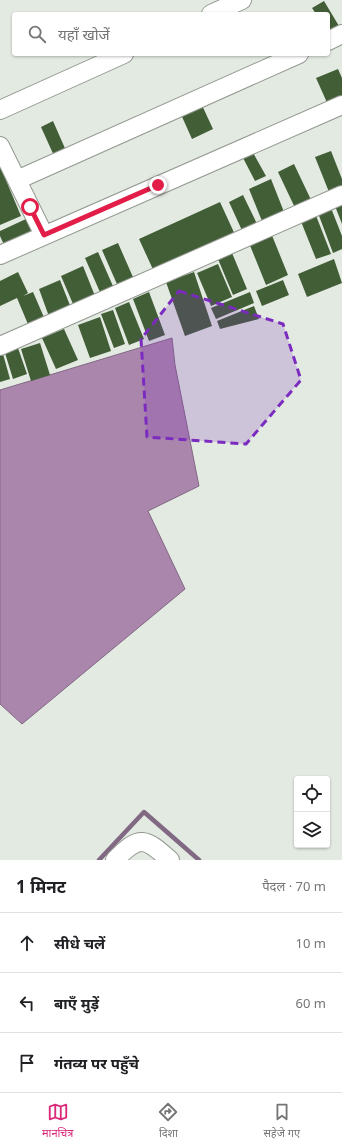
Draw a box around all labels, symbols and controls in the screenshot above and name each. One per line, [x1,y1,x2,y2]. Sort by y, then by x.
search box [12,12,330,56]
icon: search [26,23,48,45]
text: यहाँ खोजें [58,24,110,44]
route end [149,176,167,194]
route start [21,198,39,216]
map controls [294,776,330,848]
button: locate [294,776,330,812]
button: layers [294,812,330,848]
text: 1 मिनट [16,875,66,898]
text: पैदल · 70 m [262,877,326,895]
icon: ahead [16,932,38,954]
text: सीधे चलें [54,933,105,953]
text: 10 m [296,934,326,952]
icon: left [16,992,38,1014]
text: बाएँ मुड़ें [54,993,99,1013]
text: 60 m [296,994,326,1012]
icon: arrive [16,1052,38,1074]
text: गंतव्य पर पहुँचे [54,1053,139,1073]
tab: मानचित्र [42,1101,73,1140]
tab: दिशा [157,1101,179,1140]
tab: सहेजे गए [263,1101,300,1140]

